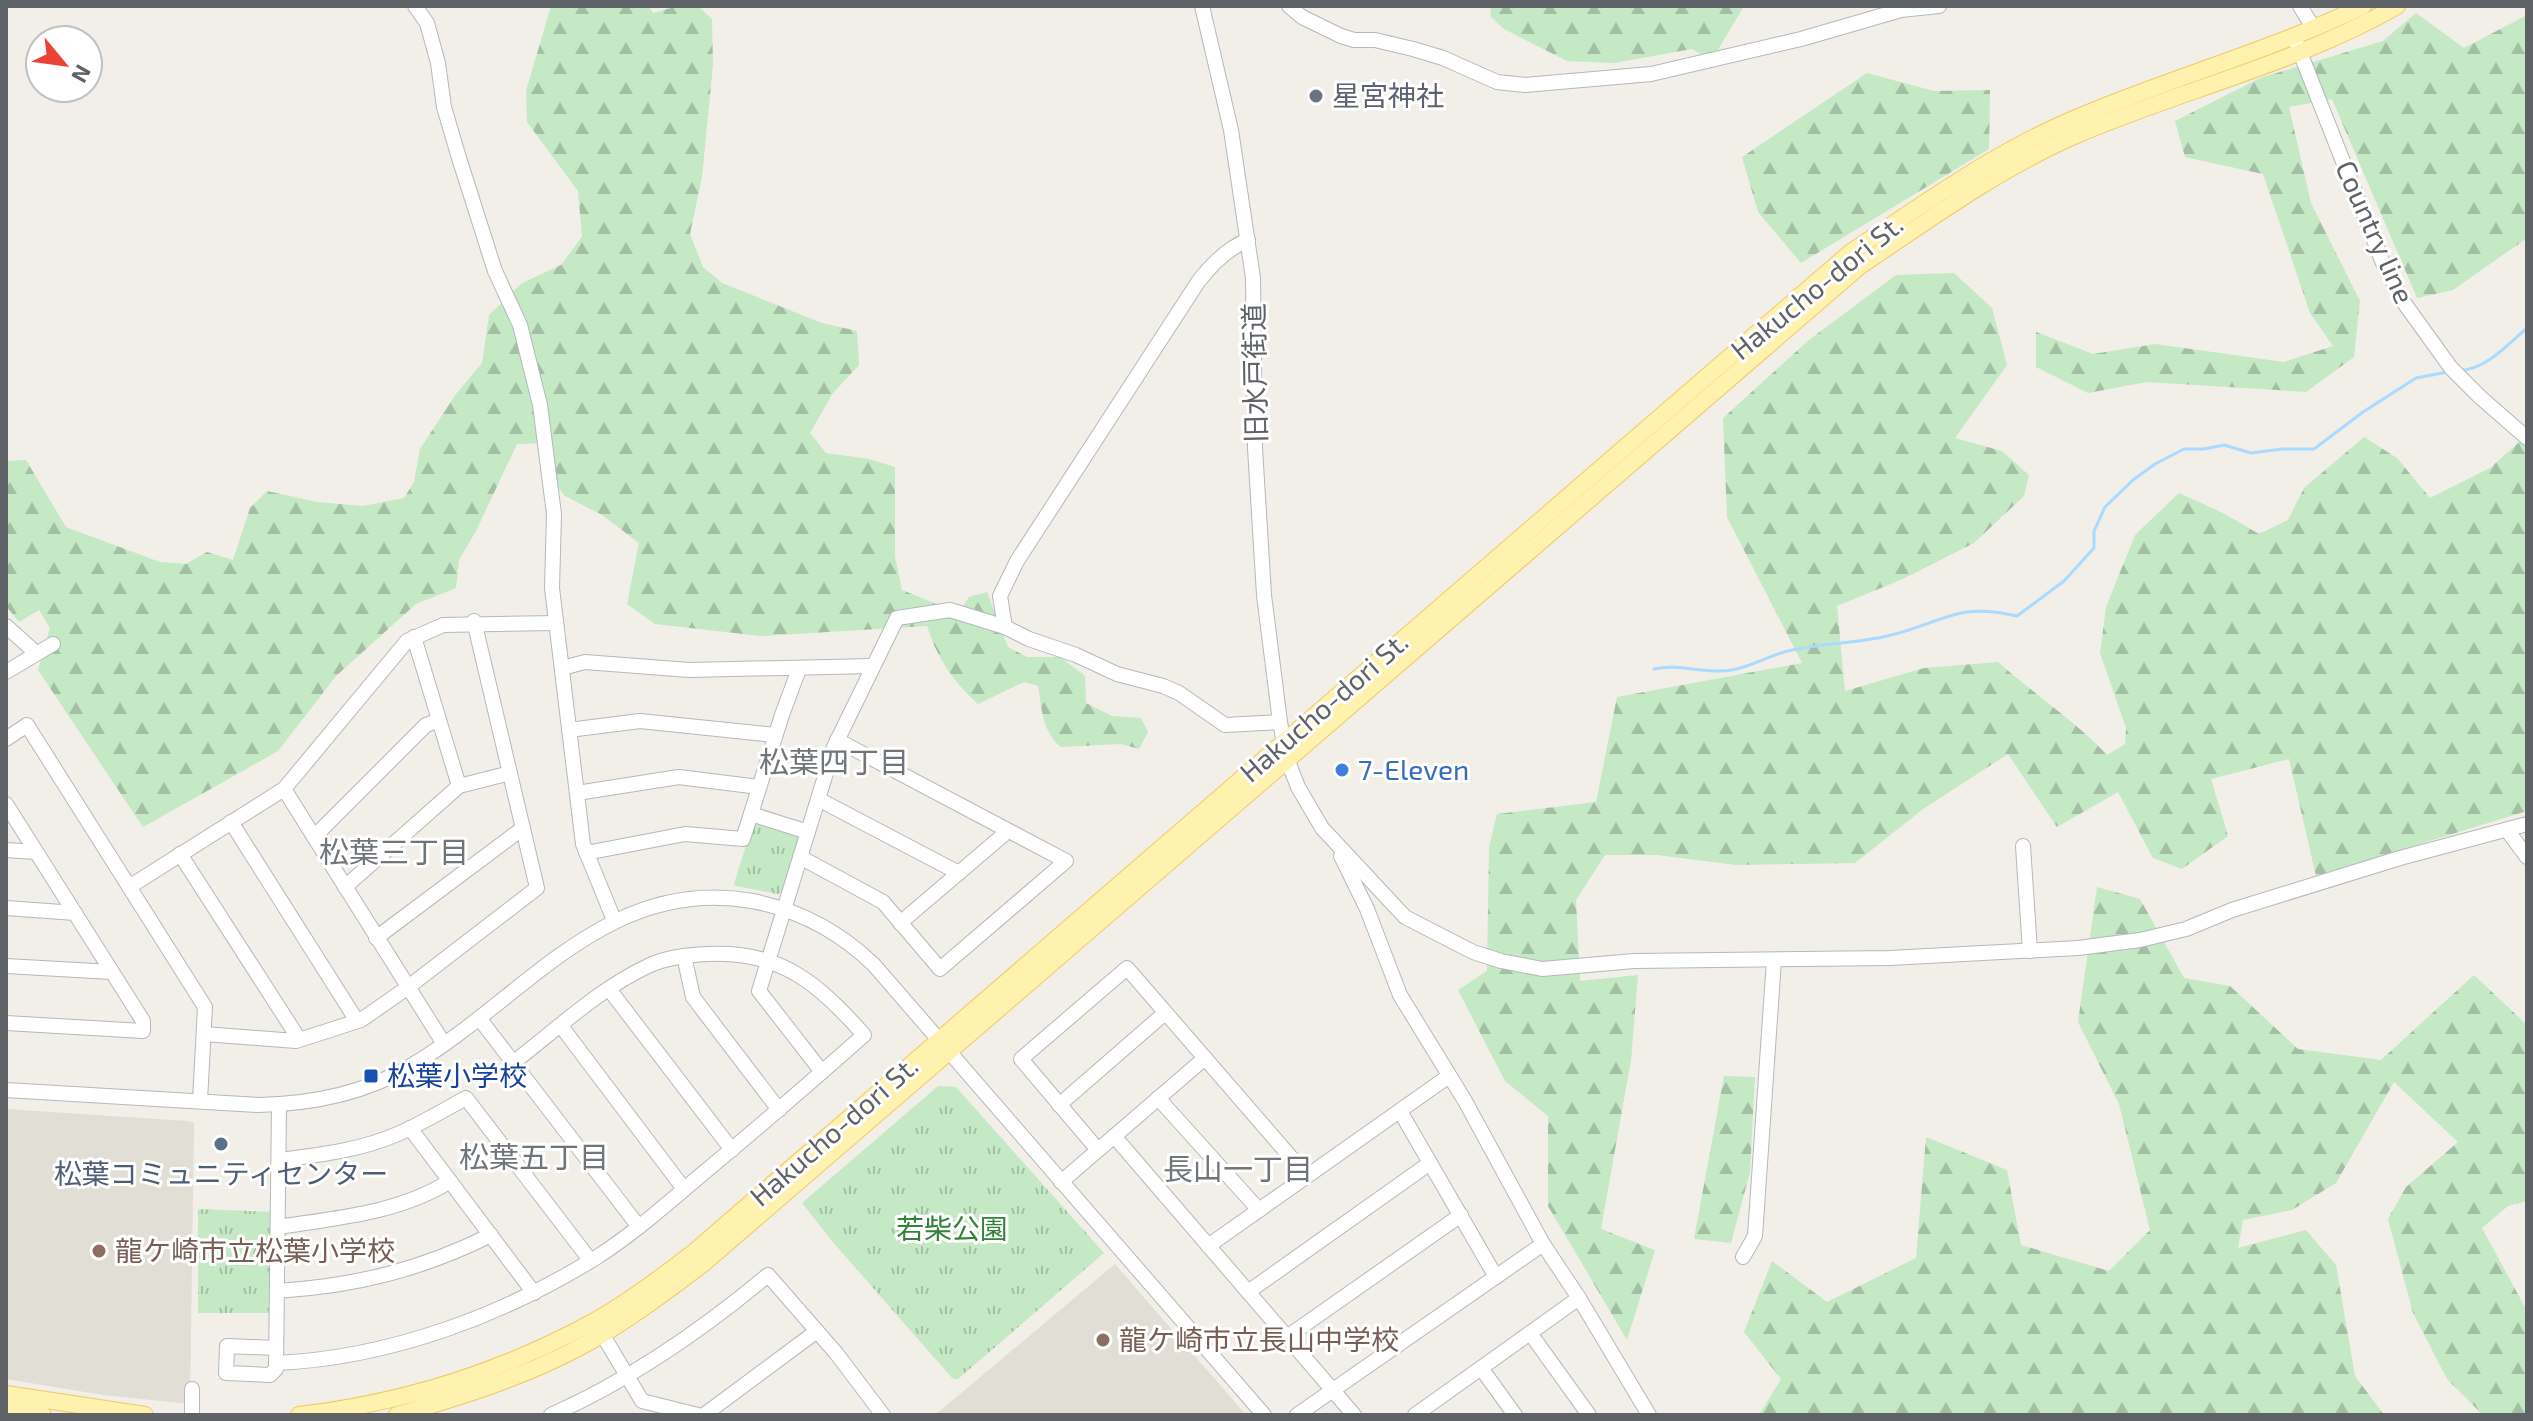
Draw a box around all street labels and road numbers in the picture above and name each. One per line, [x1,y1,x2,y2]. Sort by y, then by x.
street label: Country line [2329,155,2423,308]
street label: Hakucho-dori St. [1723,206,1909,366]
street label: 旧水戸街道 [1236,303,1272,443]
street label: Hakucho-dori St. [1232,624,1414,789]
street label: Hakucho-dori St. [742,1048,924,1213]

